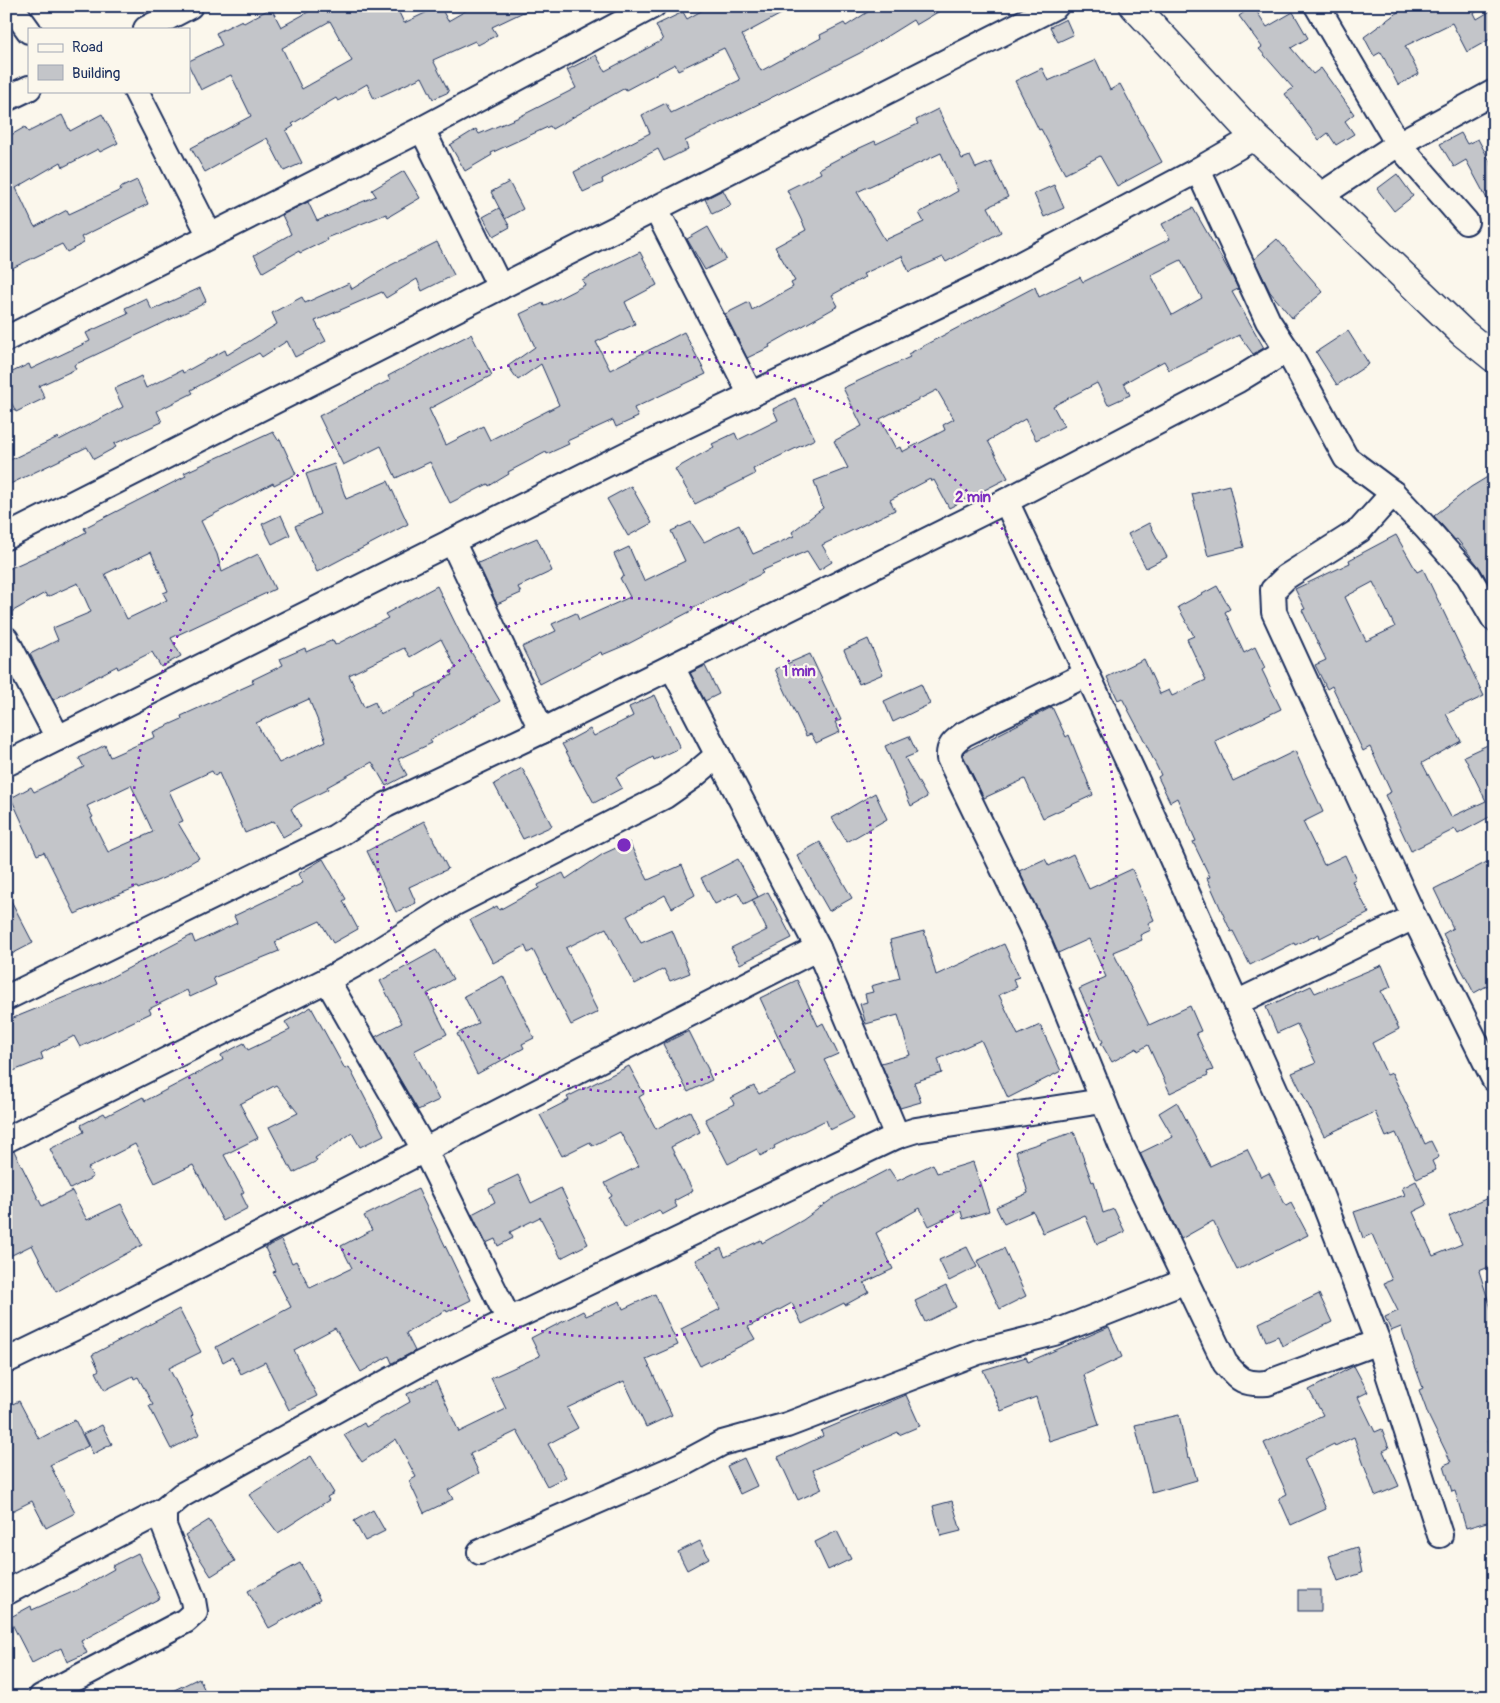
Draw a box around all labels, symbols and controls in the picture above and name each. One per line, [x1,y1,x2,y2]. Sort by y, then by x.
legend [28,28,190,92]
text: Road [72,38,103,57]
text: Building [72,64,120,83]
text: 2 min [955,488,991,507]
text: 1 min [782,662,816,681]
centre of rings [615,836,633,854]

